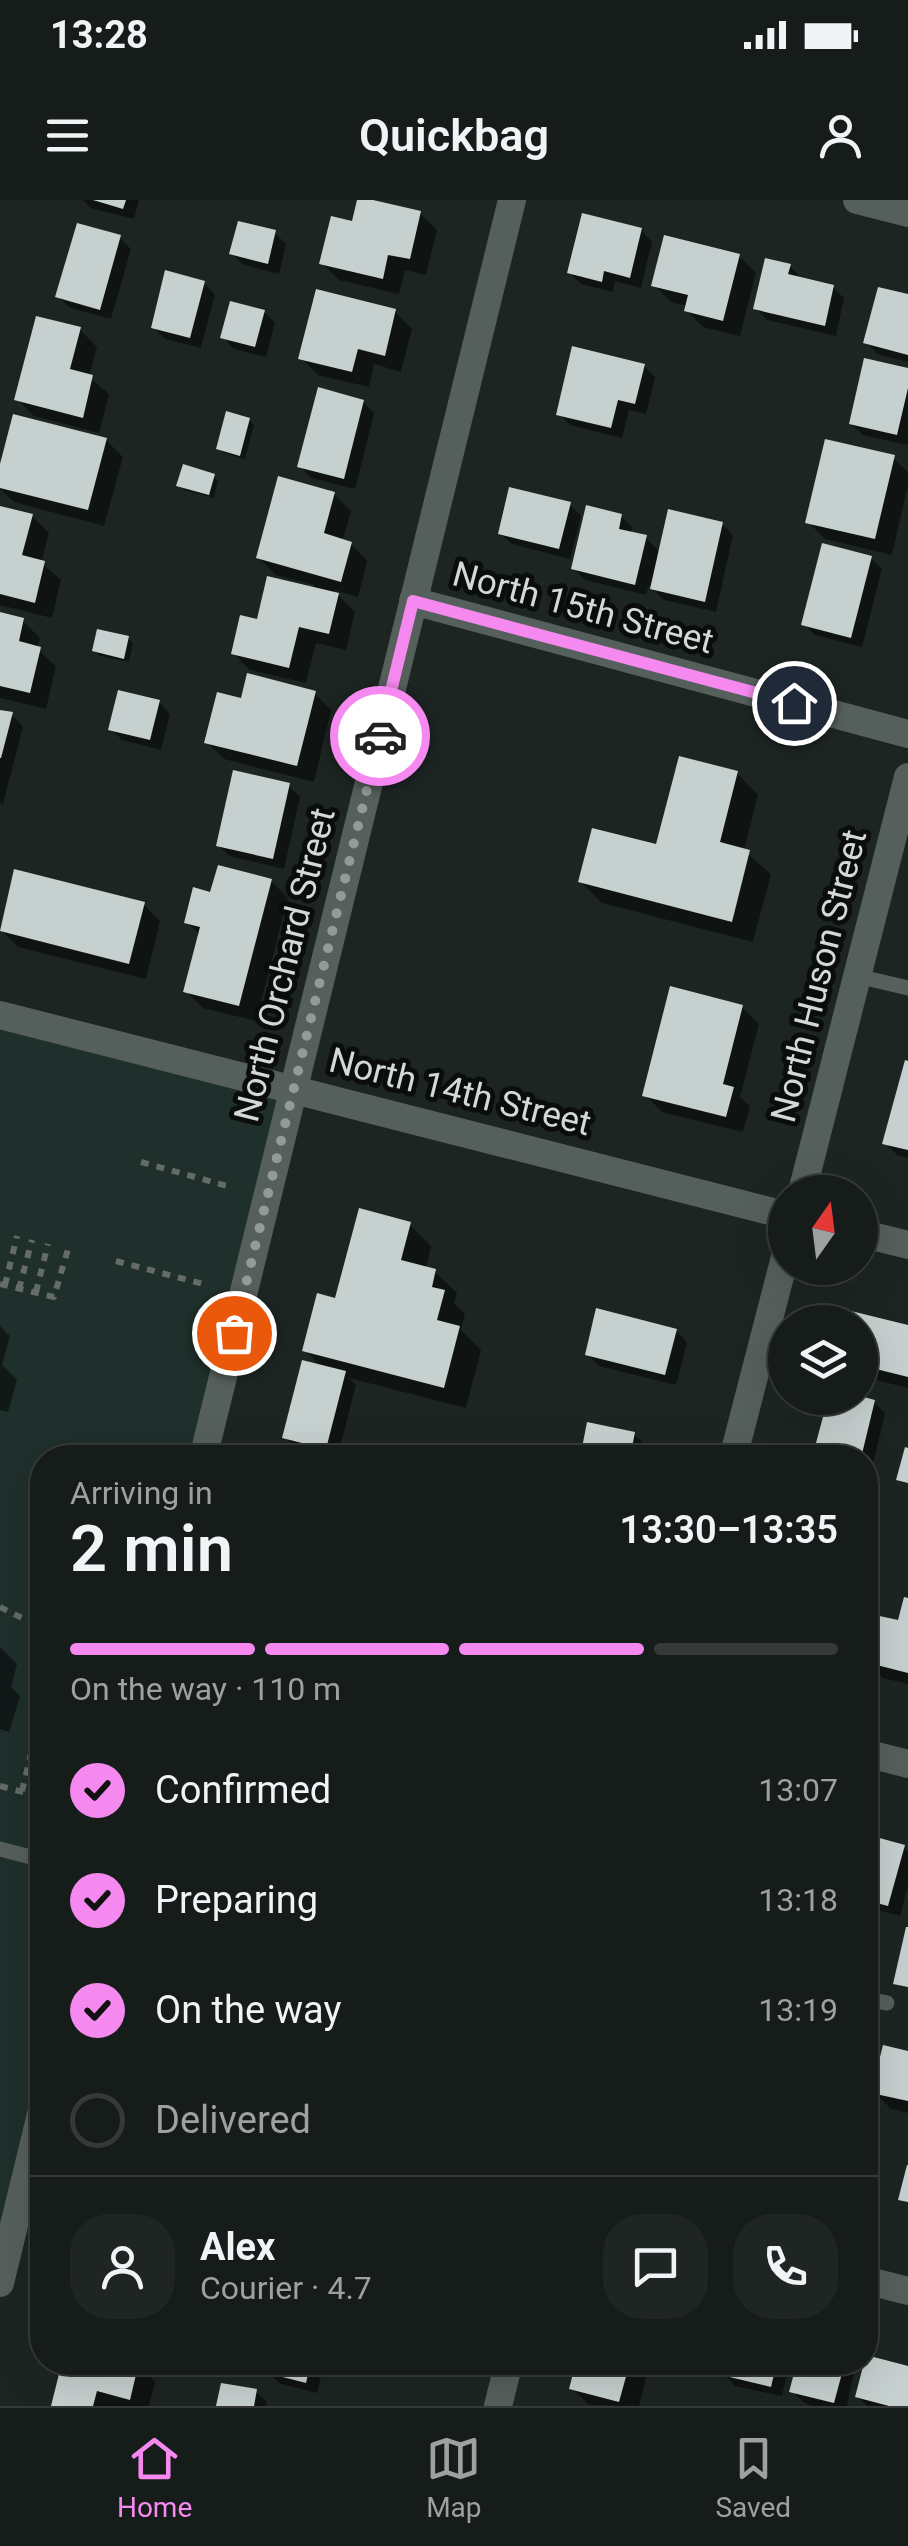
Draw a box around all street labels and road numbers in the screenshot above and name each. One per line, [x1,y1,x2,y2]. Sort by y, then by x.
street label: North 15th Street [448,553,718,663]
street label: North Orchard Street [226,804,344,1126]
street label: North Huson Street [763,826,875,1126]
street label: North 14th Street [325,1040,595,1144]

